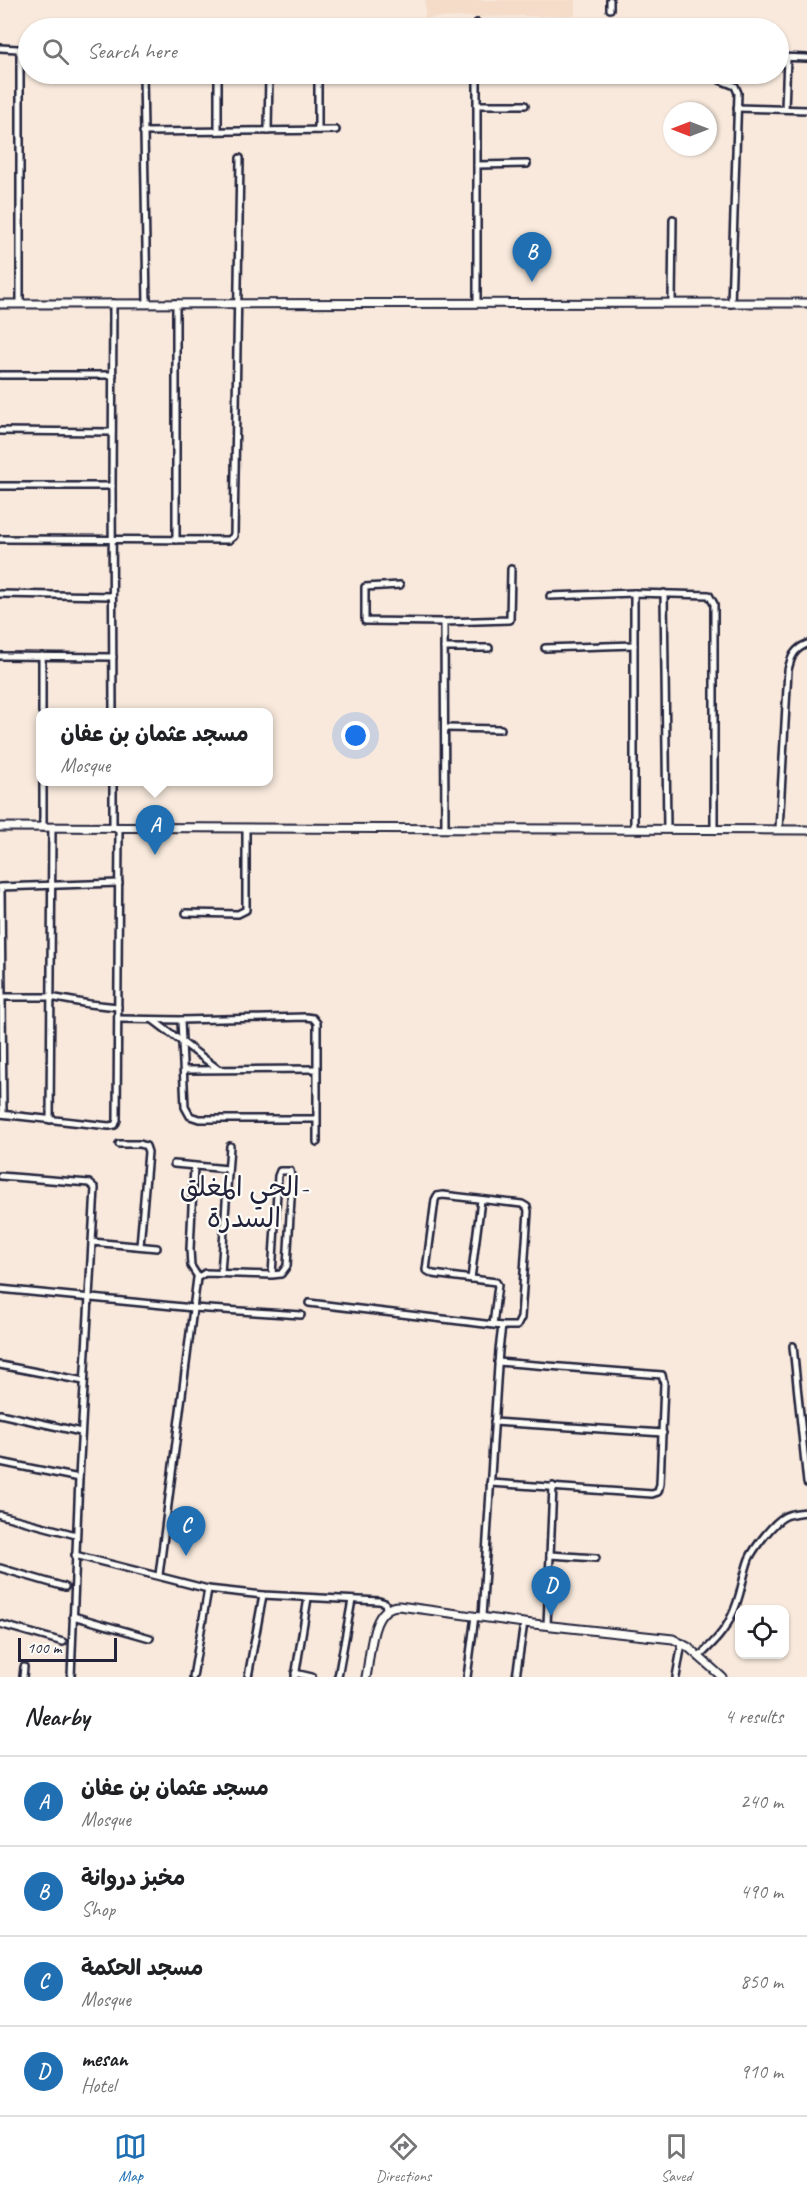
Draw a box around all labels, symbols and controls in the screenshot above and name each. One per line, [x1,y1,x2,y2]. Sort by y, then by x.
search box [18,18,789,84]
icon: search [39,35,72,68]
text: Search here [87,37,177,65]
north arrow [663,102,717,156]
pin: B [512,232,552,282]
popup [36,708,273,786]
text: مسجد عثمان بن عفان [61,720,248,748]
your location [341,721,370,750]
text: Mosque [61,753,110,778]
pin: A [136,806,174,855]
district label: الحي المغلق- السدرة [180,1170,310,1235]
pin: C [166,1506,206,1556]
pin: D [532,1566,570,1616]
map controls [735,1605,789,1659]
button: locate [735,1605,789,1659]
scale bar [18,1635,117,1662]
text: 100 m [27,1638,61,1658]
text: Nearby [24,1700,89,1733]
text: 4 results [724,1704,783,1729]
text: مسجد عثمان بن عفان [81,1774,269,1802]
text: A [38,1789,49,1814]
text: 240 m [740,1789,783,1814]
text: Mosque [81,1807,131,1832]
text: مخبز دروانة [81,1864,185,1892]
text: B [38,1879,49,1904]
text: 490 m [740,1879,783,1904]
text: Shop [81,1897,115,1922]
text: مسجد الحكمة [81,1954,203,1982]
text: C [39,1969,48,1994]
text: 850 m [740,1969,783,1994]
text: Mosque [81,1987,131,2012]
text: mesan [81,2045,128,2073]
text: D [38,2059,49,2084]
text: 910 m [740,2059,783,2084]
text: Hotel [81,2073,116,2098]
tab: Map [114,2130,147,2186]
tab: Directions [376,2130,431,2186]
tab: Saved [660,2130,693,2186]

